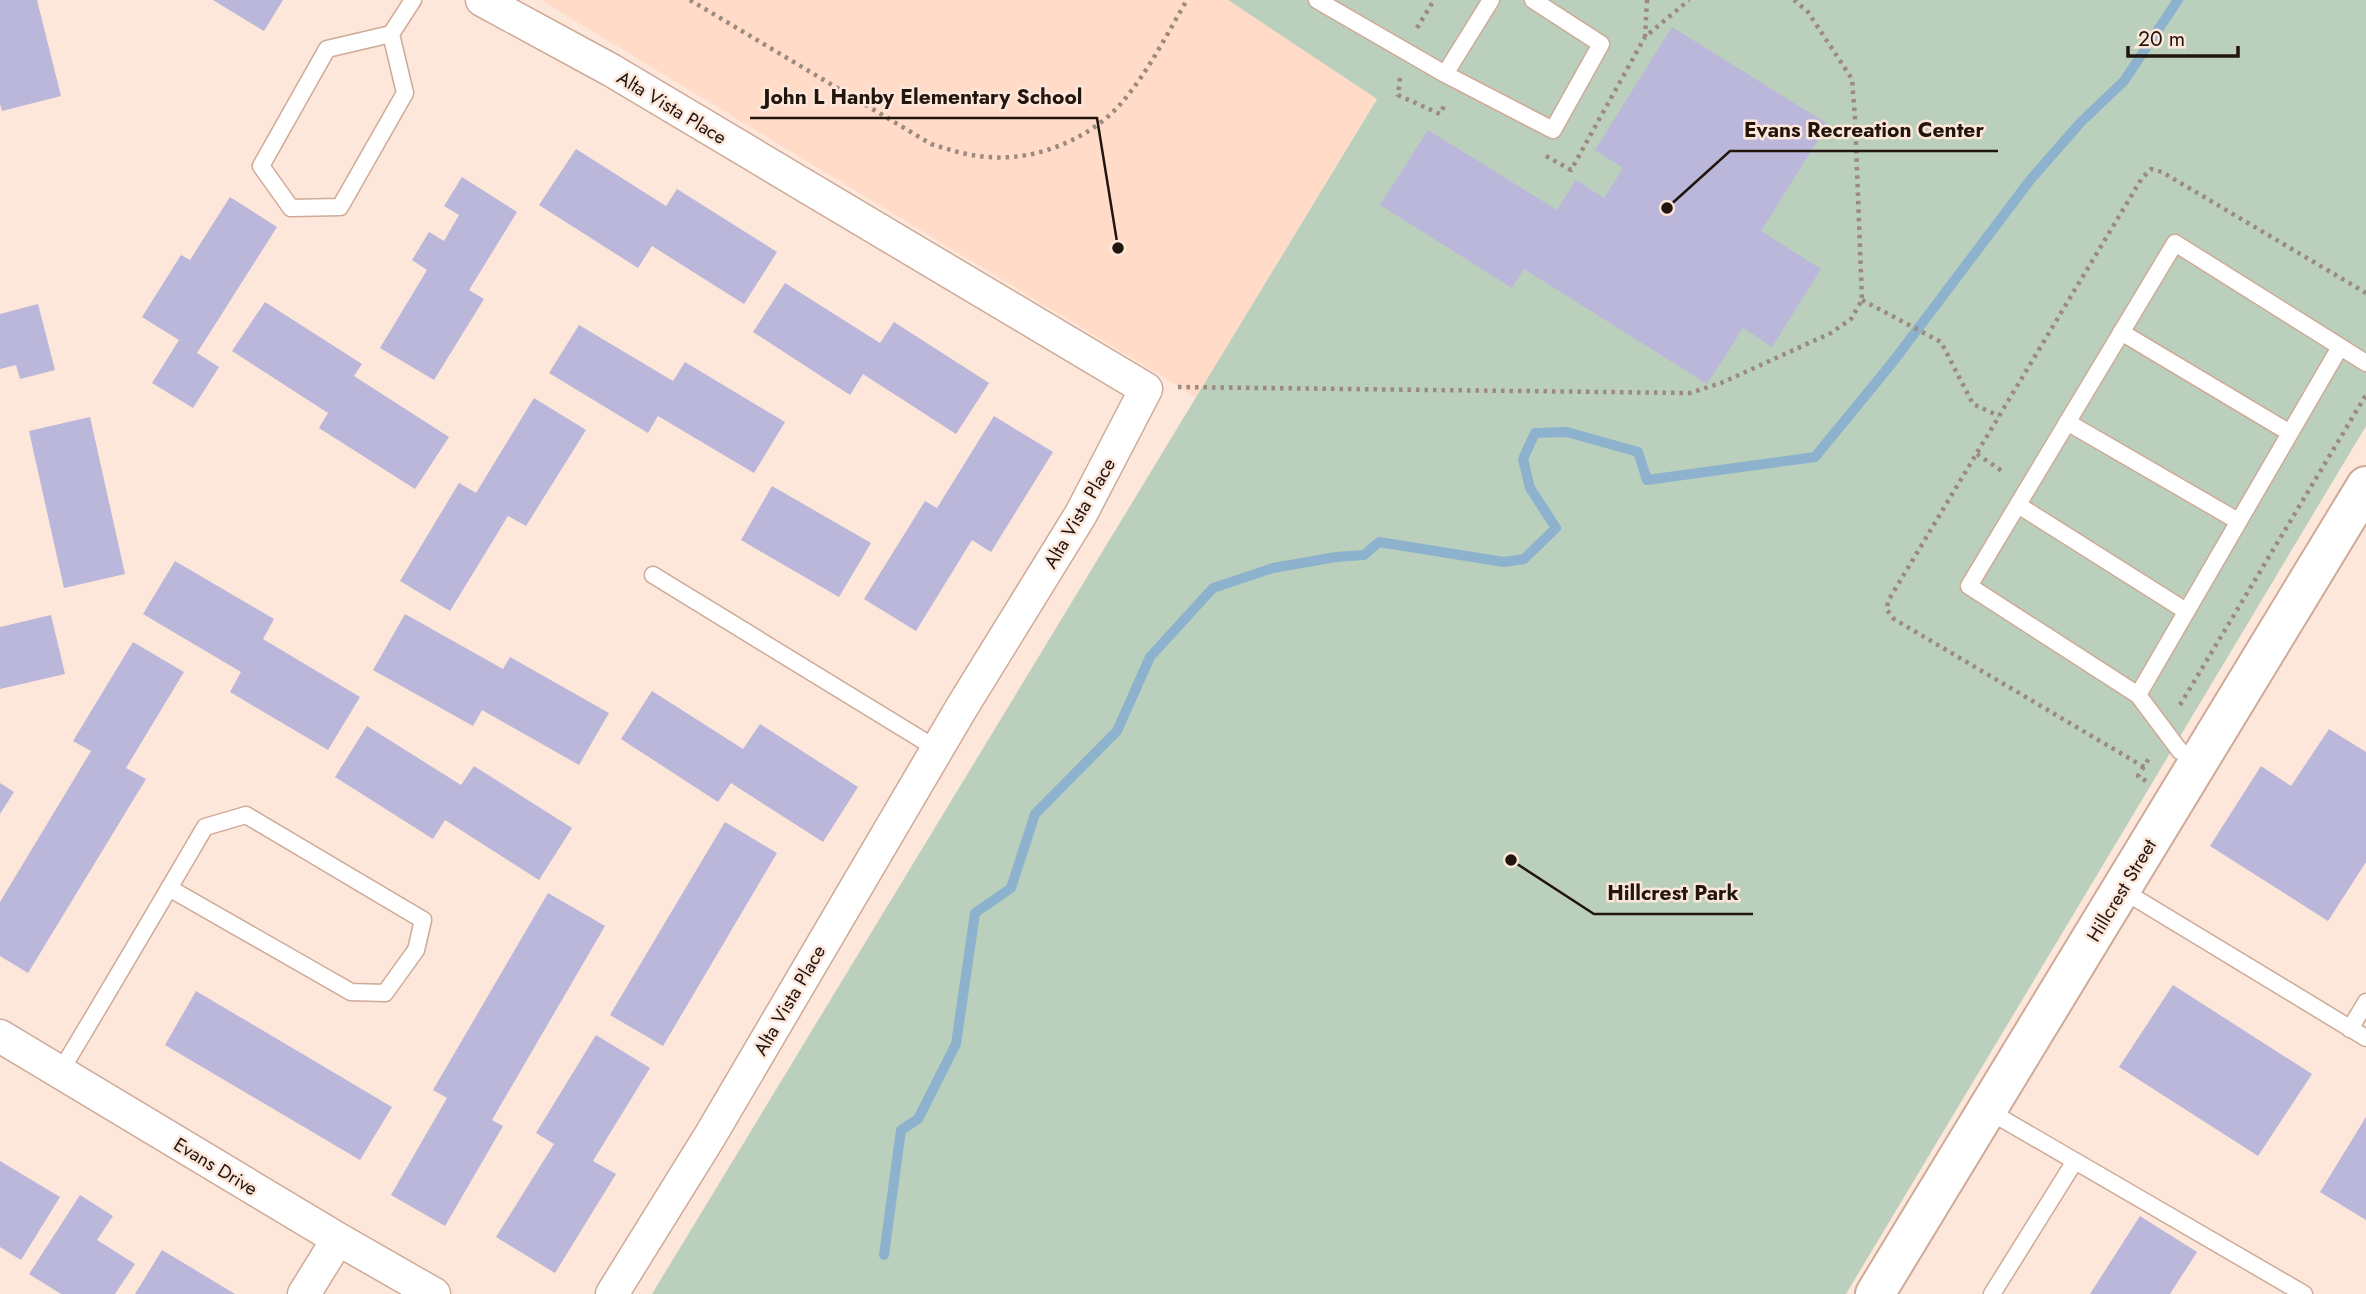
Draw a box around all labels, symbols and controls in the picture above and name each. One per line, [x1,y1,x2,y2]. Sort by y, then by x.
scale bar [2128,14,2238,58]
text: 20 m [2138,24,2185,54]
street label: Alta Vista Place [612,64,732,151]
callout: John L Hanby Elementary School [750,76,1097,118]
text: John L Hanby Elementary School [760,82,1082,112]
callout: Evans Recreation Center [1730,109,1998,151]
text: Evans Recreation Center [1744,115,1984,145]
street label: Alta Vista Place [1037,453,1122,574]
street label: Hillcrest Street [2080,833,2163,947]
callout: Hillcrest Park [1594,872,1753,914]
text: Hillcrest Park [1607,878,1739,908]
street label: Alta Vista Place [747,940,832,1061]
street label: Evans Drive [169,1131,263,1202]

